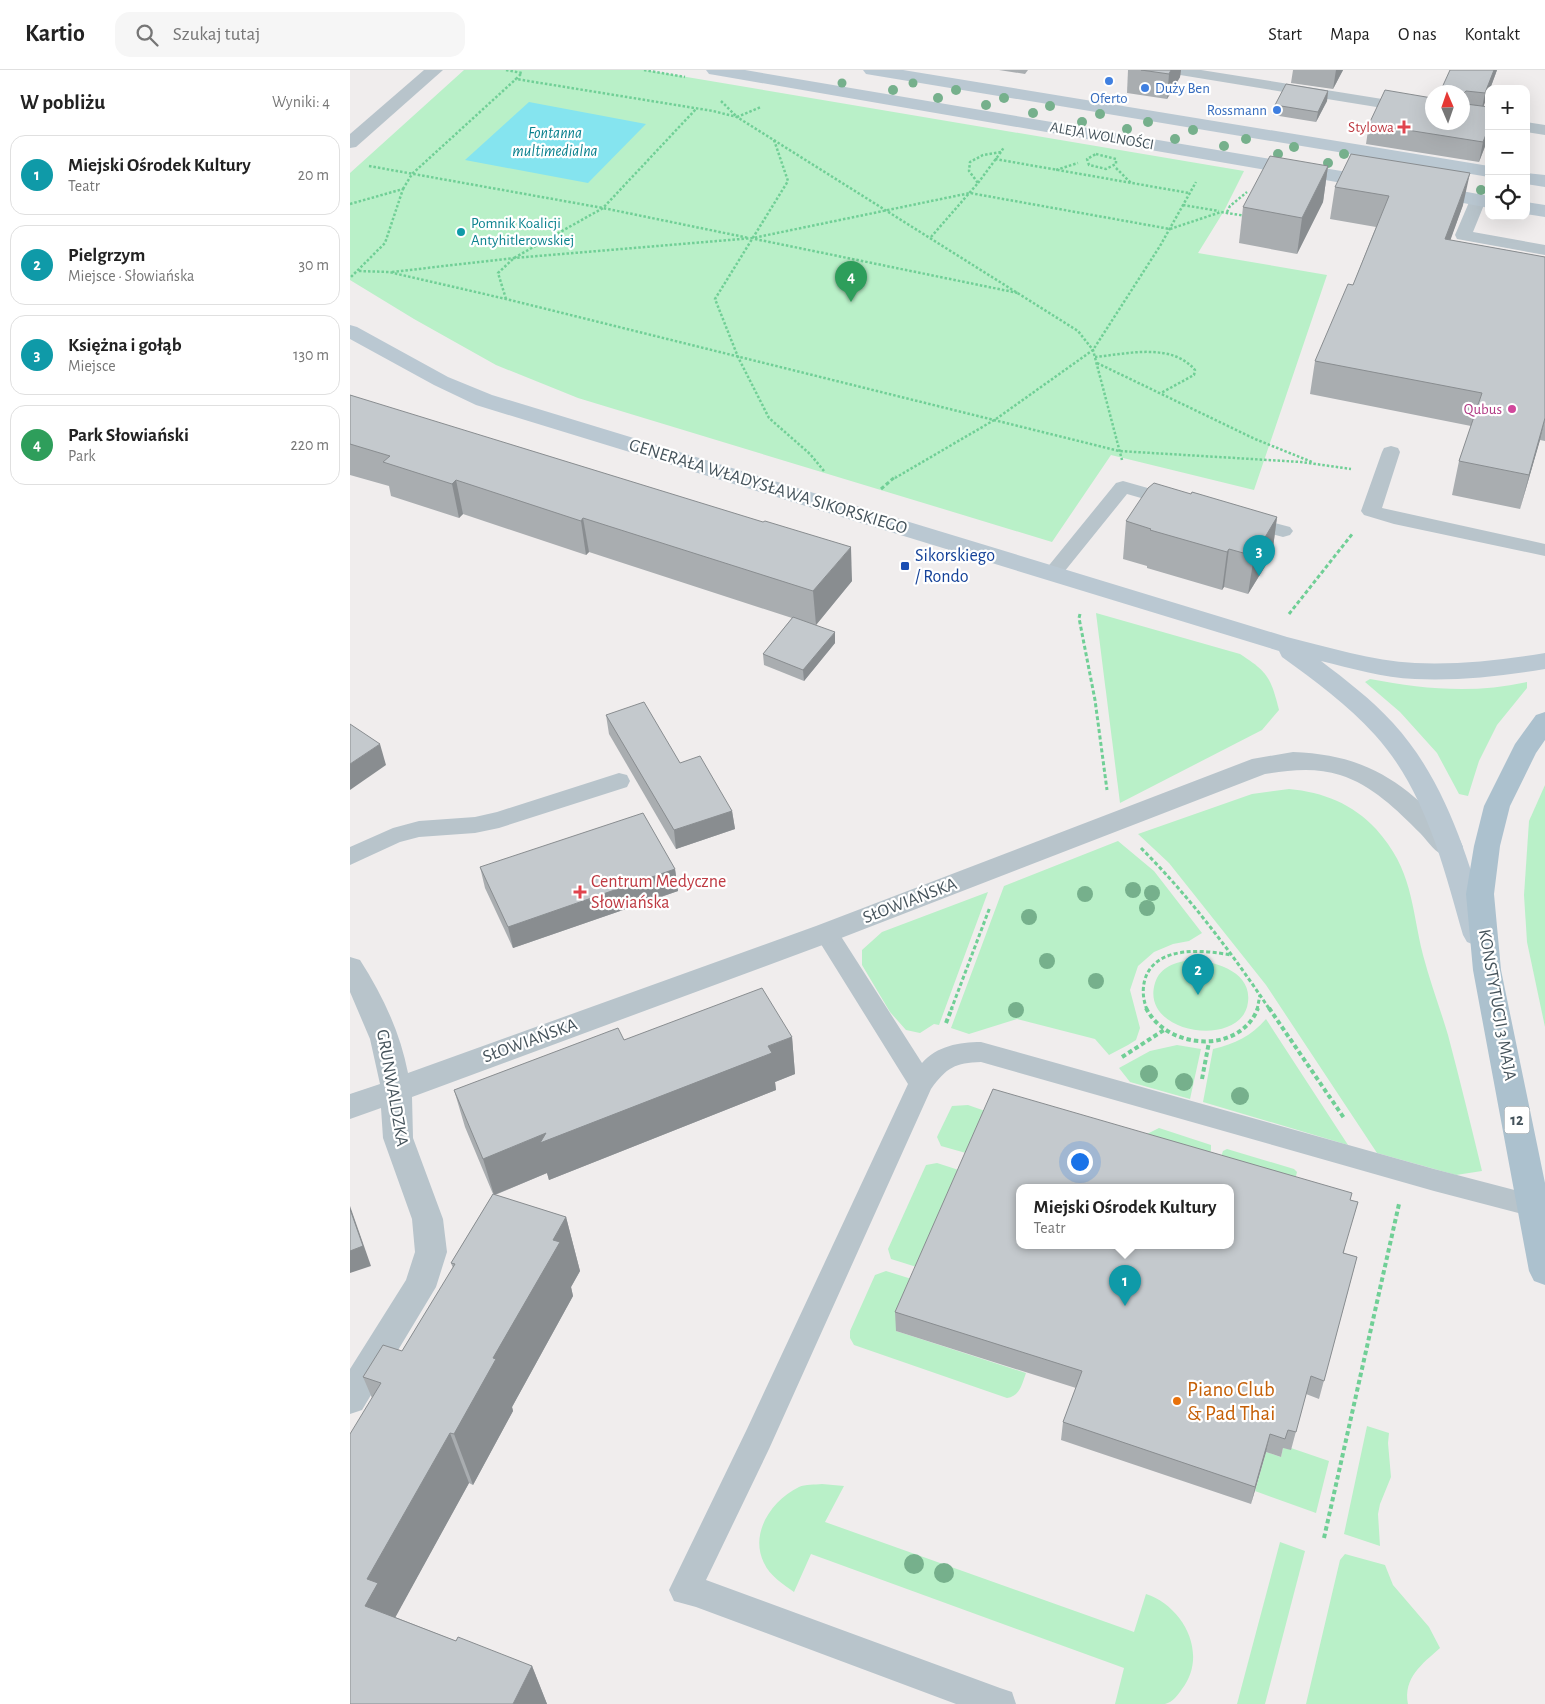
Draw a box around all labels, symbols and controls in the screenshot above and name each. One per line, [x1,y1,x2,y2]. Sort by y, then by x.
search box [115,12,465,57]
icon: search [133,21,161,49]
text: Kartio [25,22,85,46]
text: Szukaj tutaj [173,25,260,44]
text: Start [1268,26,1302,44]
text: Mapa [1330,26,1370,44]
text: O nas [1398,26,1437,44]
text: Kontakt [1465,26,1520,44]
marker: Oferto [1103,75,1115,87]
place label: Duży Ben [1155,81,1210,96]
marker: Duży Ben [1139,82,1151,94]
north arrow [1425,85,1470,130]
map controls [1485,85,1530,220]
button: + [1485,85,1530,130]
place label: Oferto [1090,91,1128,106]
text: W pobliżu [20,92,105,113]
text: Wyniki: 4 [272,94,330,110]
place label: Rossmann [1207,103,1267,118]
marker: Rossmann [1271,104,1283,116]
street label: ALEJA WOLNOŚCI [1049,118,1155,153]
place label: Stylowa [1348,120,1394,135]
marker: Stylowa [1398,121,1410,133]
water label: Fontanna multimedialna [512,125,598,159]
button: − [1485,130,1530,175]
text: Miejski Ośrodek Kultury [68,156,251,175]
text: 1 [34,167,40,183]
text: 20 m [298,167,329,183]
button: locate [1485,175,1530,220]
text: Teatr [68,178,100,194]
place label: Pomnik Koalicji Antyhitlerowskiej [471,216,574,248]
marker: Pomnik Koalicji Antyhitlerowskiej [455,226,467,238]
text: Pielgrzym [68,246,145,265]
text: 2 [33,257,41,273]
text: 30 m [299,257,329,273]
pin: 4 [835,261,867,302]
text: Miejsce · Słowiańska [68,268,194,284]
text: Księżna i gołąb [68,336,182,355]
text: 3 [34,347,40,363]
text: 130 m [293,347,329,363]
text: Miejsce [68,358,116,374]
place label: Qubus [1464,402,1502,417]
marker: Qubus [1506,403,1518,415]
text: Park Słowiański [68,426,189,445]
street label: GENERAŁA WŁADYSŁAWA SIKORSKIEGO [627,436,909,538]
text: 4 [33,437,41,453]
text: 220 m [291,437,329,453]
text: Park [68,448,96,464]
pin: 3 [1243,535,1275,576]
place label: Sikorskiego / Rondo [915,547,995,586]
marker: Sikorskiego / Rondo [899,560,911,572]
street label: SŁOWIAŃSKA [859,872,960,927]
place label: Centrum Medyczne Słowiańska [591,873,726,912]
marker: Centrum Medyczne Słowiańska [573,885,587,899]
street label: KONSTYTUCJI 3 MAJA [1475,928,1519,1083]
pin: 2 [1182,954,1214,995]
street label: SŁOWIAŃSKA [479,1013,580,1066]
street label: GRUNWALDZKA [373,1028,411,1149]
road number: 12 [1504,1106,1530,1134]
your location [1067,1149,1093,1175]
popup [1016,1184,1234,1249]
text: Miejski Ośrodek Kultury [1034,1198,1216,1217]
text: Teatr [1034,1220,1065,1236]
pin: 1 [1109,1265,1141,1306]
place label: Piano Club & Pad Thai [1187,1379,1275,1424]
marker: Piano Club & Pad Thai [1171,1395,1183,1407]

